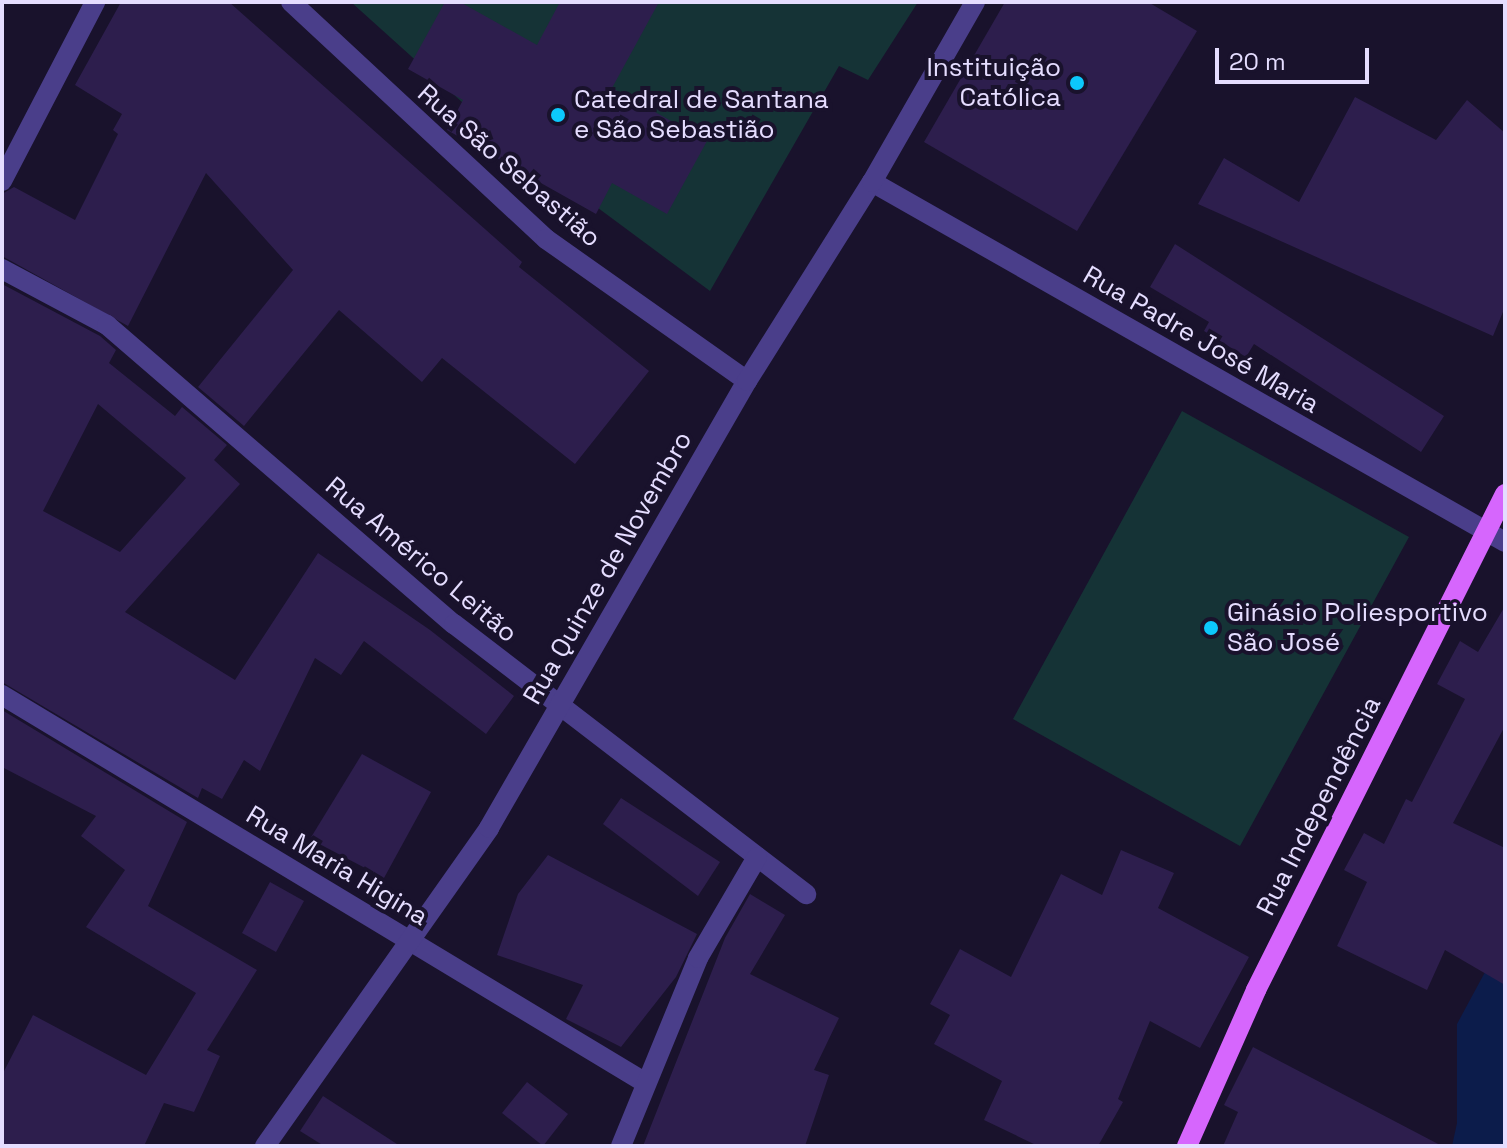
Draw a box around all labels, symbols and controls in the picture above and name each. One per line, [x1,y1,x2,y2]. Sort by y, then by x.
scale bar [1219,32,1373,82]
text: 20 m [1229,46,1286,77]
place label: Instituição Católica [927,52,1061,114]
marker: Instituição Católica [1068,74,1086,92]
street label: Rua São Sebastião [411,78,607,254]
place label: Catedral de Santana e São Sebastião [574,84,829,146]
marker: Catedral de Santana e São Sebastião [549,106,567,124]
street label: Rua Padre José Maria [1078,260,1324,420]
street label: Rua Quinze de Novembro [517,426,699,710]
street label: Rua Américo Leitão [319,471,523,649]
place label: Ginásio Poliesportivo São José [1227,597,1488,658]
marker: Ginásio Poliesportivo São José [1202,619,1220,637]
street label: Rua Independência [1250,691,1388,921]
street label: Rua Maria Higina [240,799,434,933]

